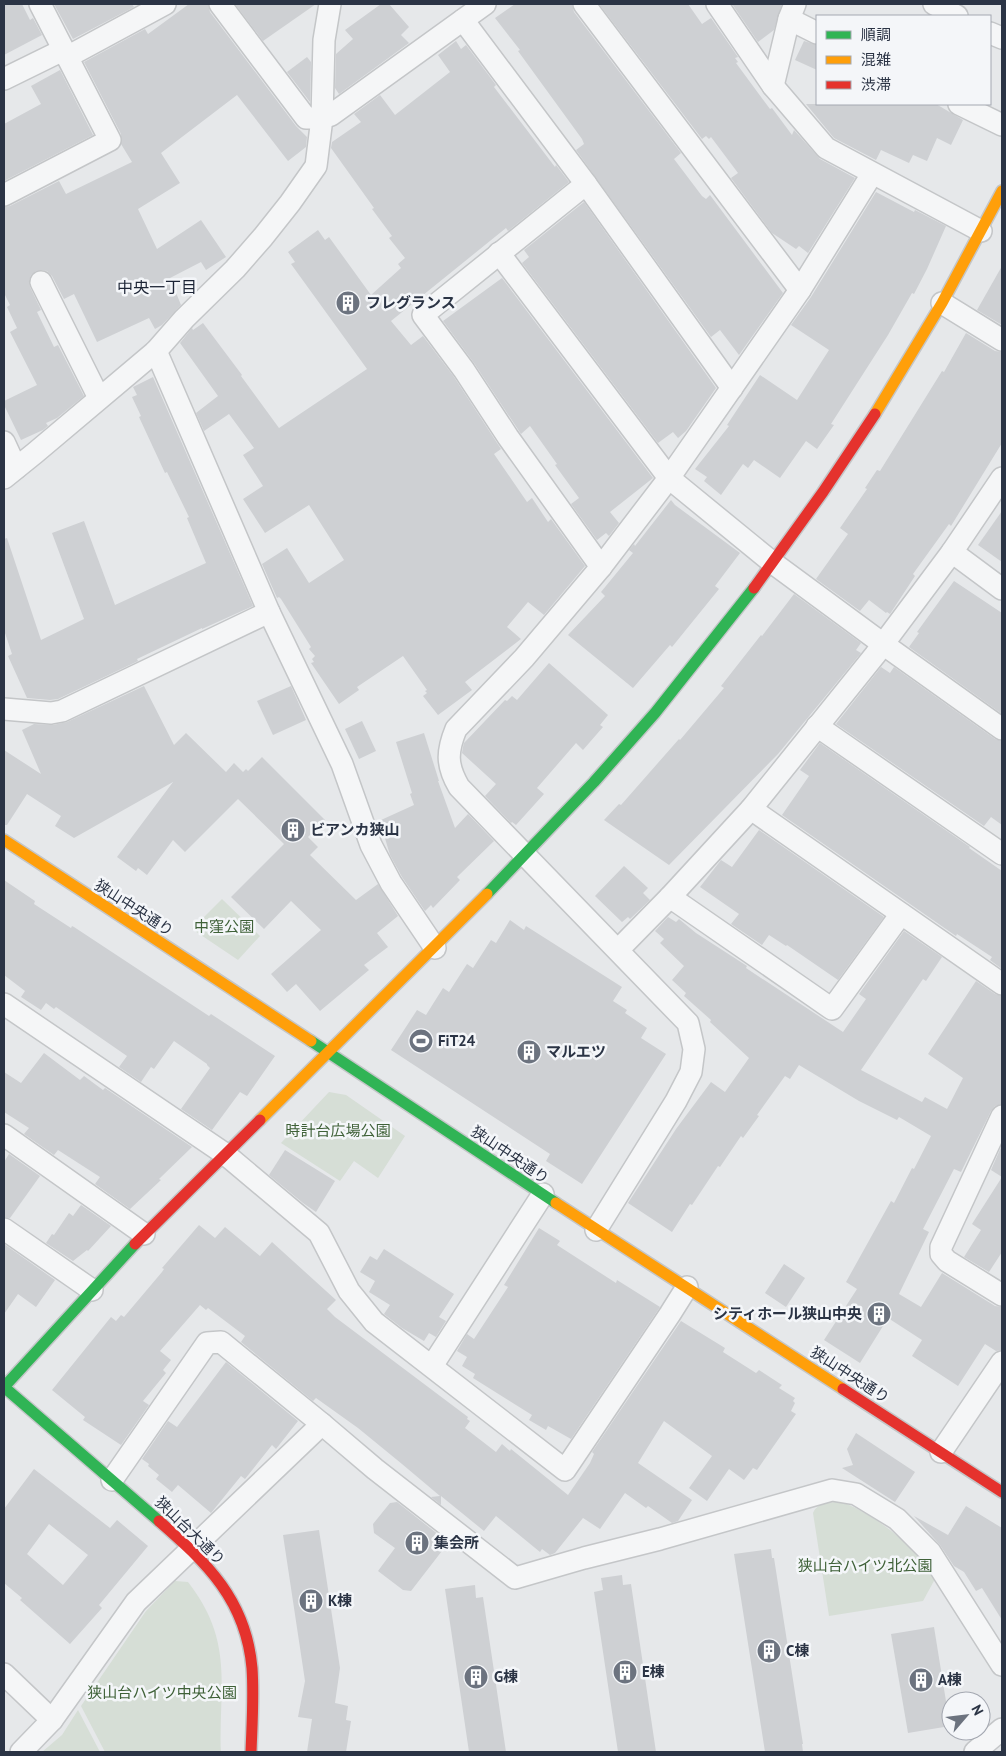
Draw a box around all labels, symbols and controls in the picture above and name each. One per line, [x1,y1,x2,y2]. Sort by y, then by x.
legend [816,15,991,105]
text: 順調 [861,25,891,44]
text: 混雑 [861,50,891,69]
text: 渋滞 [861,75,891,94]
district label: 中央一丁目 [117,277,197,297]
building icon: フレグランス [335,290,361,316]
place label: フレグランス [366,293,456,312]
building icon: ビアンカ狭山 [280,817,306,843]
place label: ビアンカ狭山 [310,820,399,839]
street label: 狭山中央通り [91,875,177,940]
park label: 中窪公園 [194,917,254,936]
sports icon: FiT24 [408,1028,434,1054]
place label: FiT24 [438,1031,476,1050]
building icon: マルエツ [516,1039,542,1065]
place label: マルエツ [546,1042,606,1061]
park label: 時計台広場公園 [285,1121,391,1140]
street label: 狭山中央通り [468,1122,553,1188]
building icon: シティホール狭山中央 [866,1301,892,1327]
place label: シティホール狭山中央 [713,1304,862,1323]
street label: 狭山中央通り [807,1342,893,1407]
street label: 狭山台大通り [151,1493,229,1569]
building icon: 集会所 [404,1530,430,1556]
place label: 集会所 [433,1533,479,1552]
park label: 狭山台ハイツ北公園 [798,1556,932,1575]
building icon: K棟 [298,1588,324,1614]
place label: K棟 [328,1591,352,1610]
building icon: C棟 [756,1638,782,1664]
place label: C棟 [786,1641,809,1660]
building icon: E棟 [612,1659,638,1685]
place label: E棟 [642,1662,665,1681]
building icon: G棟 [463,1664,489,1690]
place label: G棟 [494,1667,518,1686]
building icon: A棟 [908,1667,934,1693]
place label: A棟 [938,1670,962,1689]
park label: 狭山台ハイツ中央公園 [87,1683,237,1702]
north arrow [941,1691,991,1741]
text: N [967,1702,988,1718]

